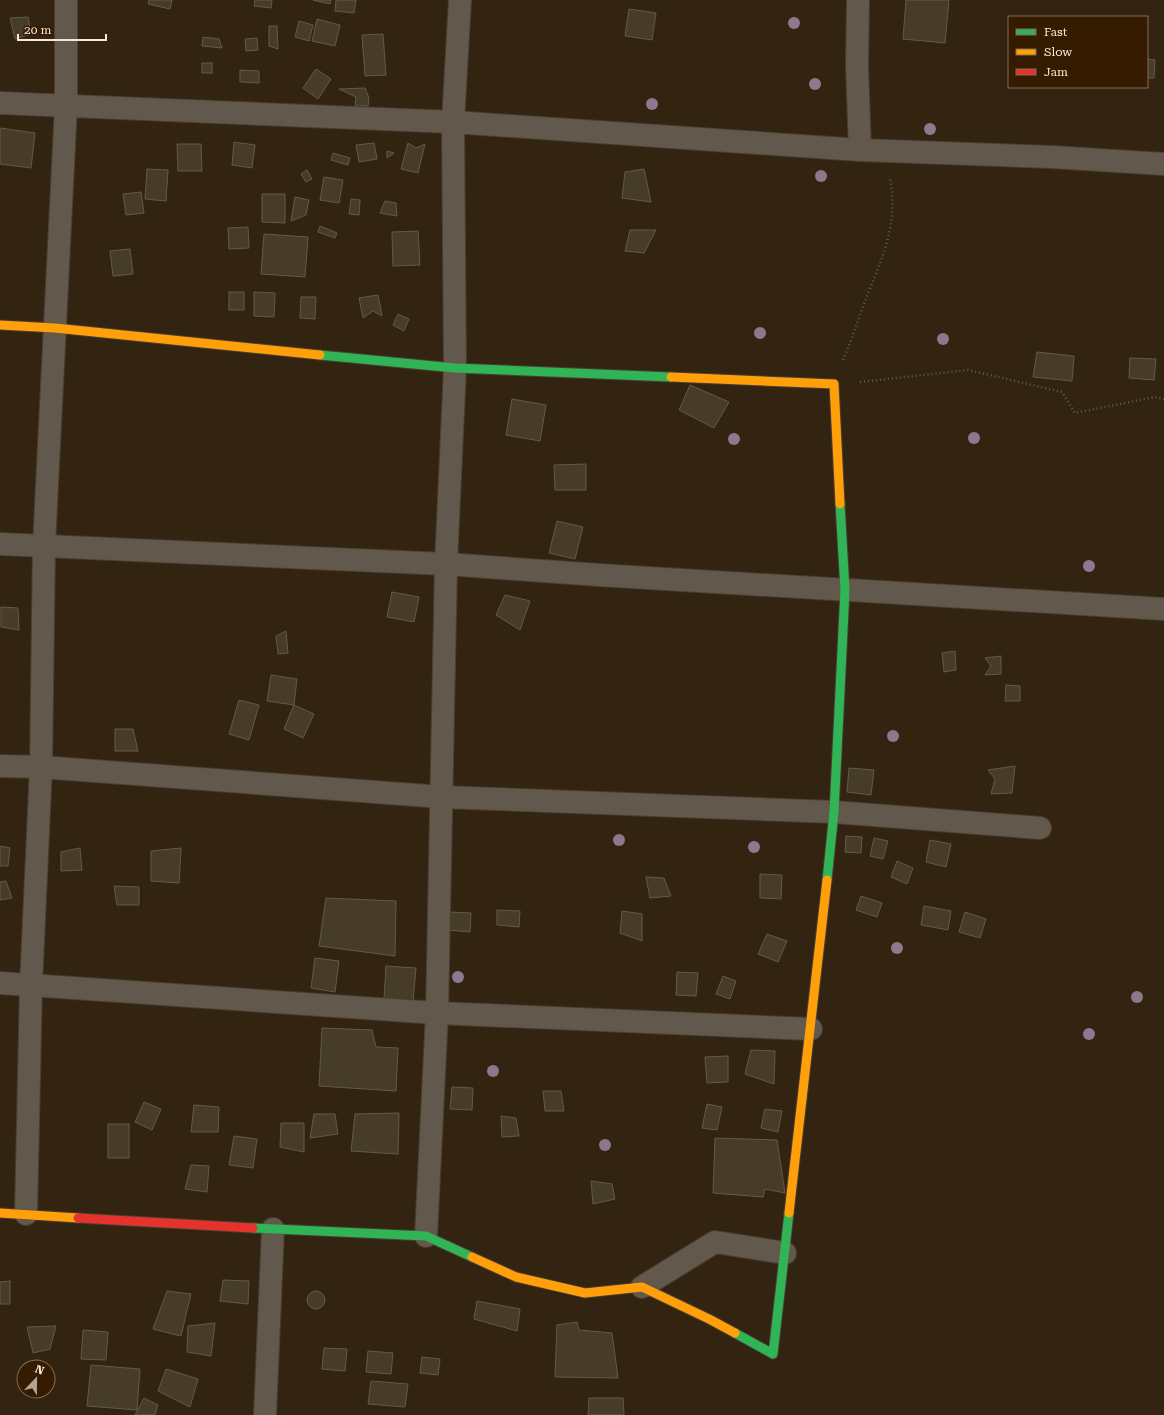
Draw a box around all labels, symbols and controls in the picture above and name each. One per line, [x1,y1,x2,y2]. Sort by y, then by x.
scale bar [18,16,106,42]
legend [1008,16,1148,88]
text: 20 m [24,23,51,37]
text: Fast [1044,25,1068,39]
text: Slow [1044,45,1072,59]
text: Jam [1044,65,1068,79]
north arrow [16,1359,56,1399]
text: N [33,1363,46,1378]

